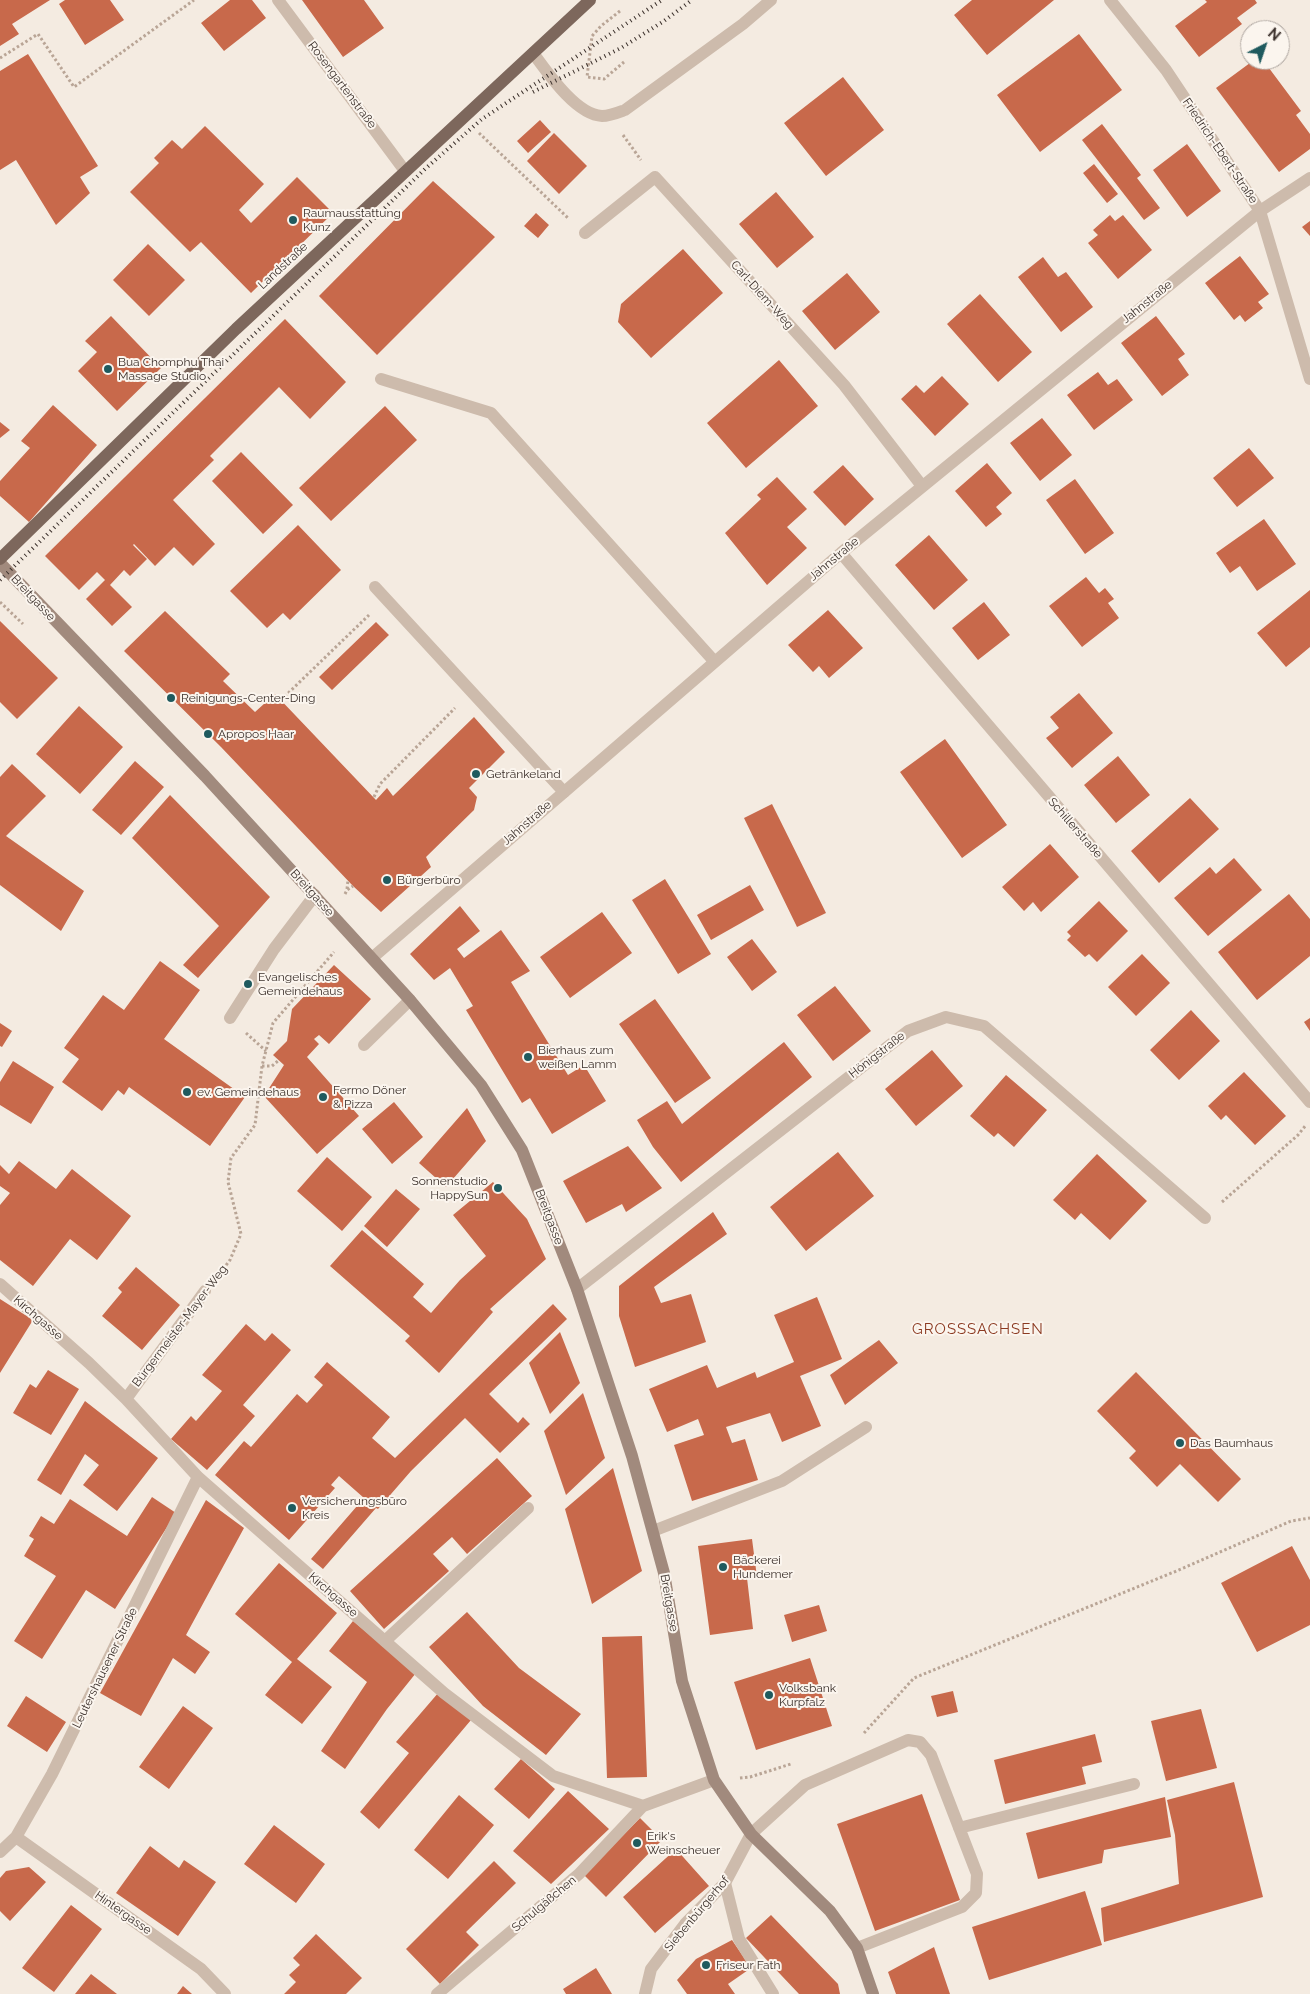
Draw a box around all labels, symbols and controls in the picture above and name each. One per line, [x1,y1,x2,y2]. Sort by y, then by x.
north arrow [1240,20,1290,70]
text: N [1265,25,1283,44]
street label: Rosengartenstraße [305,39,379,131]
street label: Friedrich-Ebert-Straße [1179,96,1261,206]
place label: Raumausstattung Kunz [303,206,401,234]
marker: Raumausstattung Kunz [287,214,299,226]
street label: Landstraße [255,240,311,292]
street label: Carl-Diem-Weg [727,258,797,332]
street label: Jahnstraße [1119,277,1175,327]
place label: Bua Chomphu Thai Massage Studio [118,355,224,383]
marker: Bua Chomphu Thai Massage Studio [102,363,114,375]
street label: Jahnstraße [806,534,862,584]
street label: Breitgasse [8,572,58,624]
place label: Reinigungs-Center-Ding [181,691,315,705]
marker: Reinigungs-Center-Ding [165,692,177,704]
place label: Apropos Haar [218,727,294,741]
marker: Apropos Haar [202,728,214,740]
place label: Getränkeland [486,767,561,781]
marker: Getränkeland [470,768,482,780]
street label: Schillerstraße [1045,795,1105,861]
street label: Jahnstraße [499,798,555,848]
street label: Breitgasse [287,867,337,919]
place label: Bürgerbüro [397,873,461,887]
marker: Bürgerbüro [381,874,393,886]
place label: Evangelisches Gemeindehaus [258,970,342,998]
marker: Evangelisches Gemeindehaus [242,978,254,990]
street label: Hönigstraße [846,1029,908,1081]
place label: Bierhaus zum weißen Lamm [538,1043,617,1071]
marker: Bierhaus zum weißen Lamm [522,1051,534,1063]
place label: Fermo Döner & Pizza [333,1083,406,1111]
place label: ev. Gemeindehaus [197,1085,299,1099]
marker: ev. Gemeindehaus [181,1086,193,1098]
marker: Fermo Döner & Pizza [317,1091,329,1103]
place label: Sonnenstudio HappySun [411,1174,488,1202]
marker: Sonnenstudio HappySun [492,1182,504,1194]
street label: Breitgasse [532,1187,566,1247]
street label: Bürgermeister-Mayer-Weg [129,1262,231,1390]
street label: Kirchgasse [10,1293,66,1343]
district label: GROSSSACHSEN [911,1320,1045,1338]
place label: Das Baumhaus [1190,1436,1273,1450]
marker: Das Baumhaus [1174,1437,1186,1449]
place label: Versicherungsbüro Kreis [302,1494,407,1522]
marker: Versicherungsbüro Kreis [286,1502,298,1514]
place label: Bäckerei Hundemer [733,1553,793,1581]
marker: Bäckerei Hundemer [717,1561,729,1573]
street label: Kirchgasse [305,1570,361,1620]
street label: Breitgasse [657,1573,681,1633]
street label: Leutershausener Straße [70,1605,140,1731]
place label: Volksbank Kurpfalz [779,1681,836,1709]
marker: Volksbank Kurpfalz [763,1689,775,1701]
place label: Erik's Weinscheuer [647,1829,720,1857]
marker: Erik's Weinscheuer [631,1837,643,1849]
street label: Schulgäßchen [509,1873,579,1935]
street label: Siebenbürgerhof [661,1874,733,1954]
street label: Hintergasse [92,1888,154,1938]
place label: Friseur Fath [716,1958,780,1972]
marker: Friseur Fath [700,1959,712,1971]

